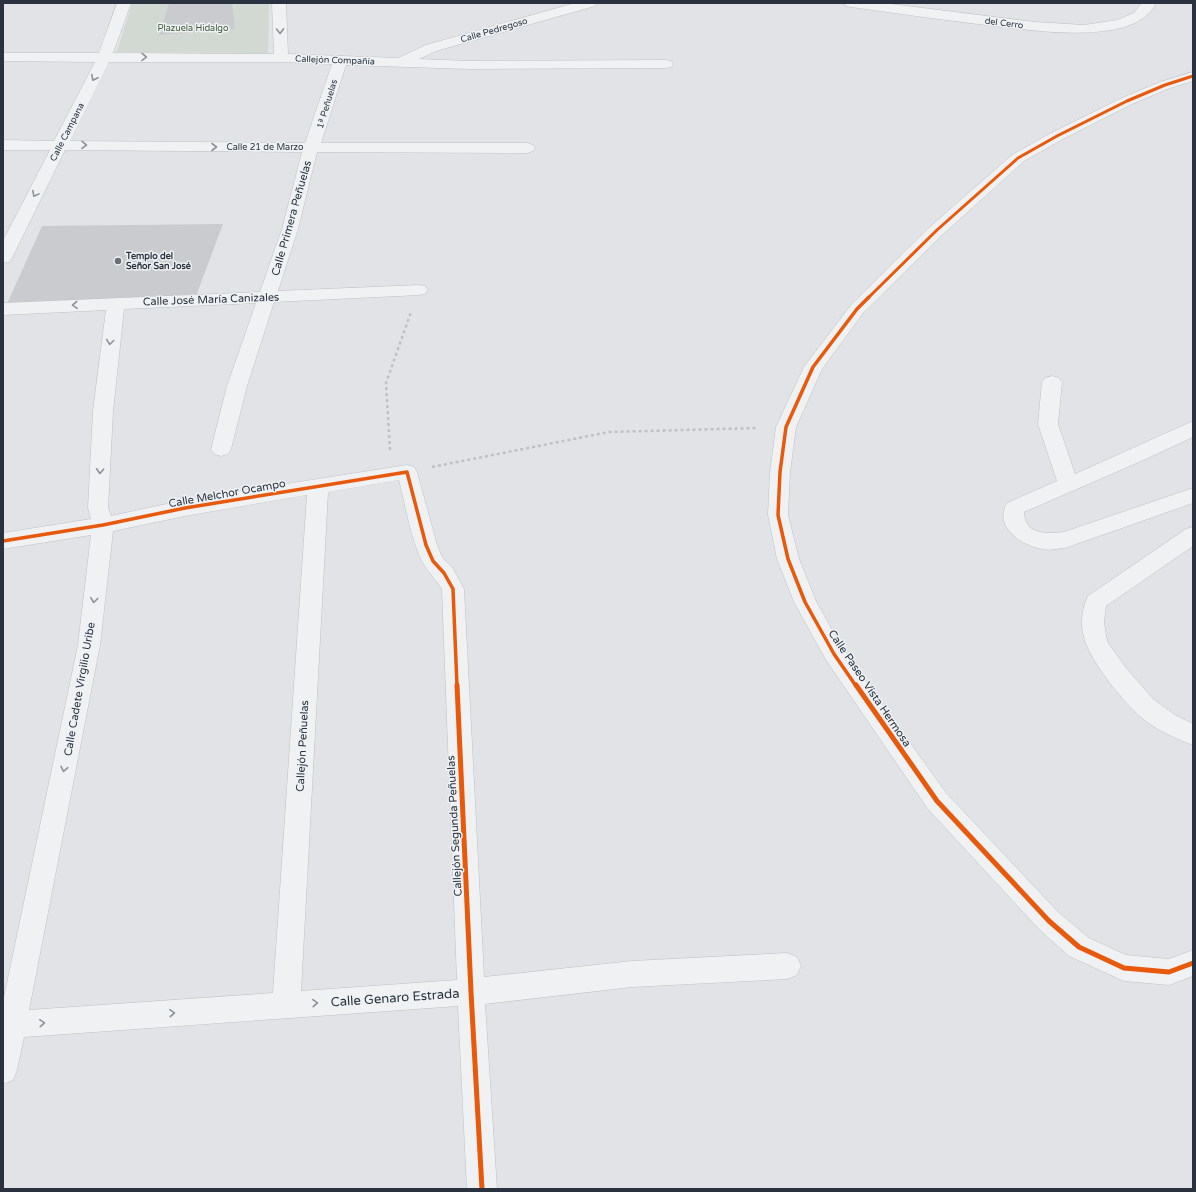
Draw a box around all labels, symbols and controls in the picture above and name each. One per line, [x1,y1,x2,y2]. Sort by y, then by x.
street label: Calle Pedregoso [459,16,529,45]
street label: del Cerro [984,16,1024,31]
park label: Plazuela Hidalgo [157,23,229,34]
one-way arrow [276,28,284,34]
one-way arrow [141,53,147,61]
street label: Callejón Compañía [295,54,375,67]
one-way arrow [91,74,99,81]
street label: 1ª Peñuelas [315,78,340,130]
street label: Calle Campana [48,101,87,163]
one-way arrow [81,141,87,149]
street label: Calle 21 de Marzo [226,142,304,153]
one-way arrow [211,143,217,151]
street label: Calle Primera Peñuelas [269,159,314,277]
one-way arrow [32,190,40,197]
place label: Templo del Señor San José [125,251,191,272]
marker: Templo del Señor San José [113,256,123,266]
street label: Calle José María Canizales [143,291,279,308]
one-way arrow [72,301,78,310]
one-way arrow [106,339,115,345]
one-way arrow [96,468,104,474]
street label: Calle Melchor Ocampo [168,477,287,510]
one-way arrow [90,597,99,603]
street label: Calle Cadete Virgilio Uribe [61,621,98,757]
street label: Calle Paseo Vista Hermosa [826,627,914,749]
street label: Callejón Peñuelas [294,700,311,792]
street label: Callejón Segunda Peñuelas [444,755,465,897]
one-way arrow [60,766,68,772]
street label: Calle Genaro Estrada [330,986,460,1010]
one-way arrow [312,999,318,1008]
one-way arrow [169,1009,175,1018]
one-way arrow [39,1018,45,1027]

